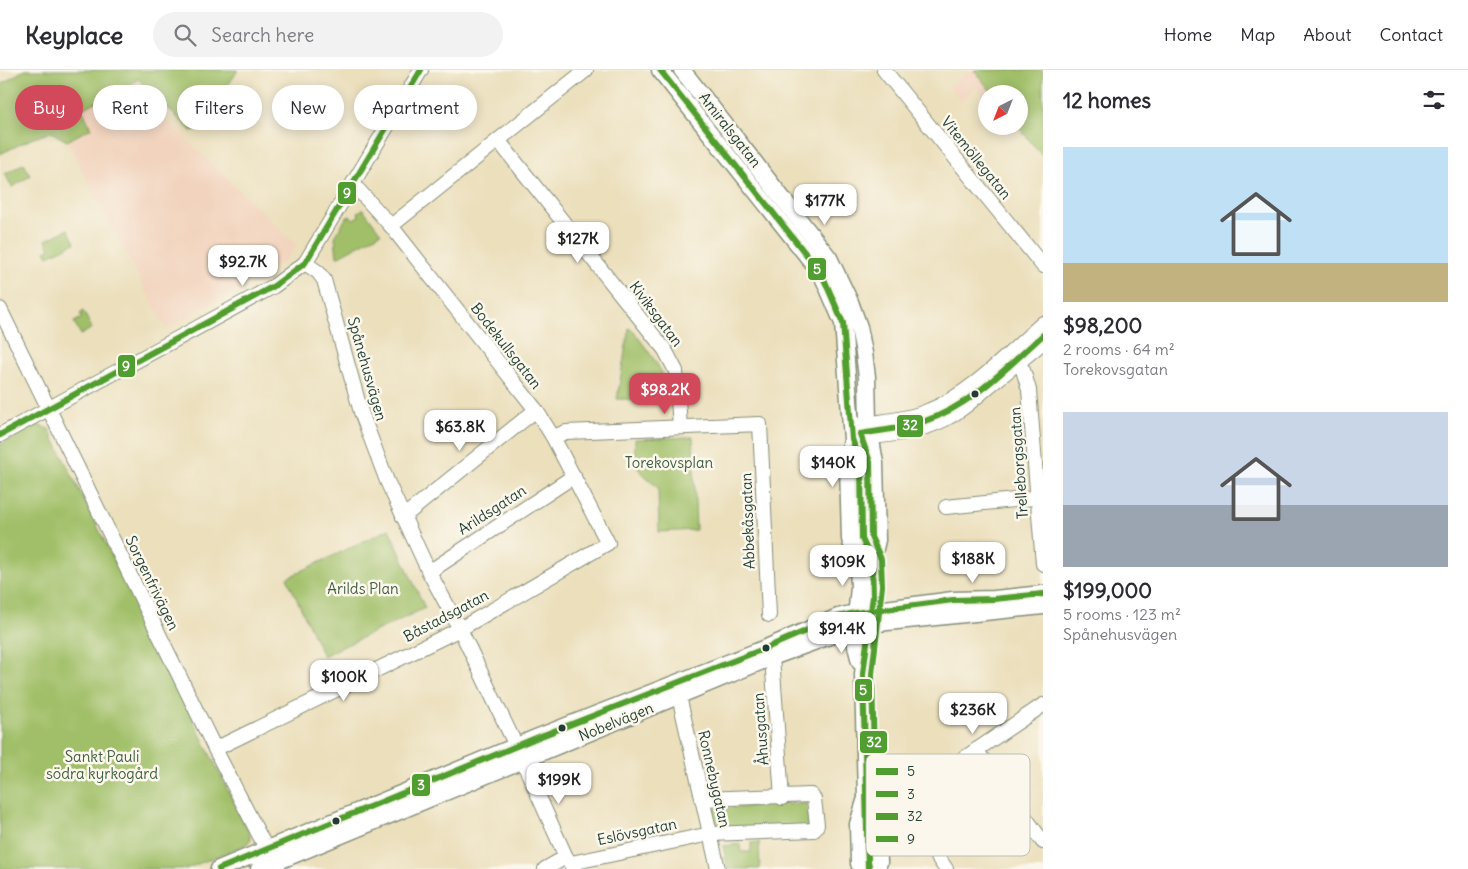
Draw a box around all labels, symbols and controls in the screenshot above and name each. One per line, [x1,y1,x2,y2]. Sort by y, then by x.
search box [153,12,503,57]
text: Keyplace [25,20,123,50]
icon: search [171,21,199,49]
text: Search here [211,23,314,47]
text: Home [1164,23,1212,46]
text: Map [1240,23,1275,46]
text: About [1303,23,1351,46]
text: Contact [1379,23,1443,46]
chip: Buy [15,85,83,130]
chip: Rent [93,85,167,130]
chip: Filters [177,85,262,130]
chip: New [272,85,344,130]
chip: Apartment [354,85,477,130]
north arrow [978,85,1028,135]
map controls [978,85,1028,135]
icon: filters [1420,86,1448,114]
text: 12 homes [1063,87,1151,114]
street label: Amiralsgatan [695,88,766,171]
street label: Vitemöllegatan [937,112,1016,203]
icon: home [1211,179,1301,269]
line badge: 9 [337,181,357,205]
text: 9 [343,184,351,202]
pin: $177K [790,184,860,226]
text: $177K [805,190,845,210]
pin: $127K [543,222,613,264]
text: $127K [557,228,599,248]
pin: $92.7K [202,244,284,287]
text: $92.7K [219,251,267,271]
line badge: 5 [807,257,827,281]
text: 5 [813,260,821,278]
street label: Kiviksgatan [626,277,687,350]
street label: Bodekullsgatan [467,299,546,393]
text: $98,200 [1063,312,1142,339]
street label: Spånehusvägen [344,315,391,423]
text: 2 rooms · 64 m² [1063,339,1175,359]
line badge: 9 [117,354,136,378]
text: 9 [122,357,130,375]
text: Torekovsgatan [1063,359,1168,379]
pin: $98.2K [624,372,706,415]
text: $98.2K [640,379,690,399]
unlabelled marker [970,389,980,399]
street label: Trelleborgsgatan [1005,406,1032,520]
pin: $63.8K [419,410,501,452]
line badge: 32 [896,414,924,438]
text: $63.8K [435,416,485,436]
text: 32 [902,416,918,434]
icon: home [1211,444,1301,534]
pin: $140K [798,446,868,488]
text: $140K [811,452,855,472]
park label: Torekovsplan [625,453,713,472]
street label: Abbekåsgatan [736,472,759,570]
street label: Arildsgatan [454,480,530,539]
street label: Sorgenfrivägen [121,532,184,634]
pin: $188K [938,542,1008,584]
pin: $109K [808,544,878,587]
text: $188K [951,548,995,568]
text: $109K [821,551,865,571]
text: $199,000 [1063,577,1152,604]
park label: Arilds Plan [327,579,399,598]
street label: Båstadsgatan [400,585,492,646]
text: 5 rooms · 123 m² [1063,604,1181,624]
pin: $91.4K [801,612,883,654]
text: $91.4K [819,618,865,638]
text: Spånehusvägen [1063,624,1177,644]
unlabelled marker [761,643,771,653]
pin: $100K [309,660,379,702]
text: $100K [321,666,367,686]
line badge: 5 [854,678,873,702]
text: 5 [859,681,867,699]
street label: Åhusgatan [747,692,773,766]
pin: $236K [938,692,1008,735]
street label: Nobelvägen [576,698,656,745]
text: $236K [950,699,996,719]
unlabelled marker [557,723,567,733]
street label: Ronnebygatan [694,728,735,830]
line badge: 32 [859,730,888,754]
text: 32 [866,733,882,751]
park label: Sankt Pauli södra kyrkogård [46,747,158,783]
legend [866,754,1030,856]
pin: $199K [524,762,594,805]
text: 5 [907,762,915,780]
text: $199K [537,769,581,789]
line badge: 3 [411,773,431,797]
text: 3 [417,776,425,794]
text: 3 [907,785,915,803]
text: 32 [907,807,923,825]
street label: Eslövsgatan [595,814,679,849]
unlabelled marker [331,816,341,826]
text: 9 [907,830,915,848]

